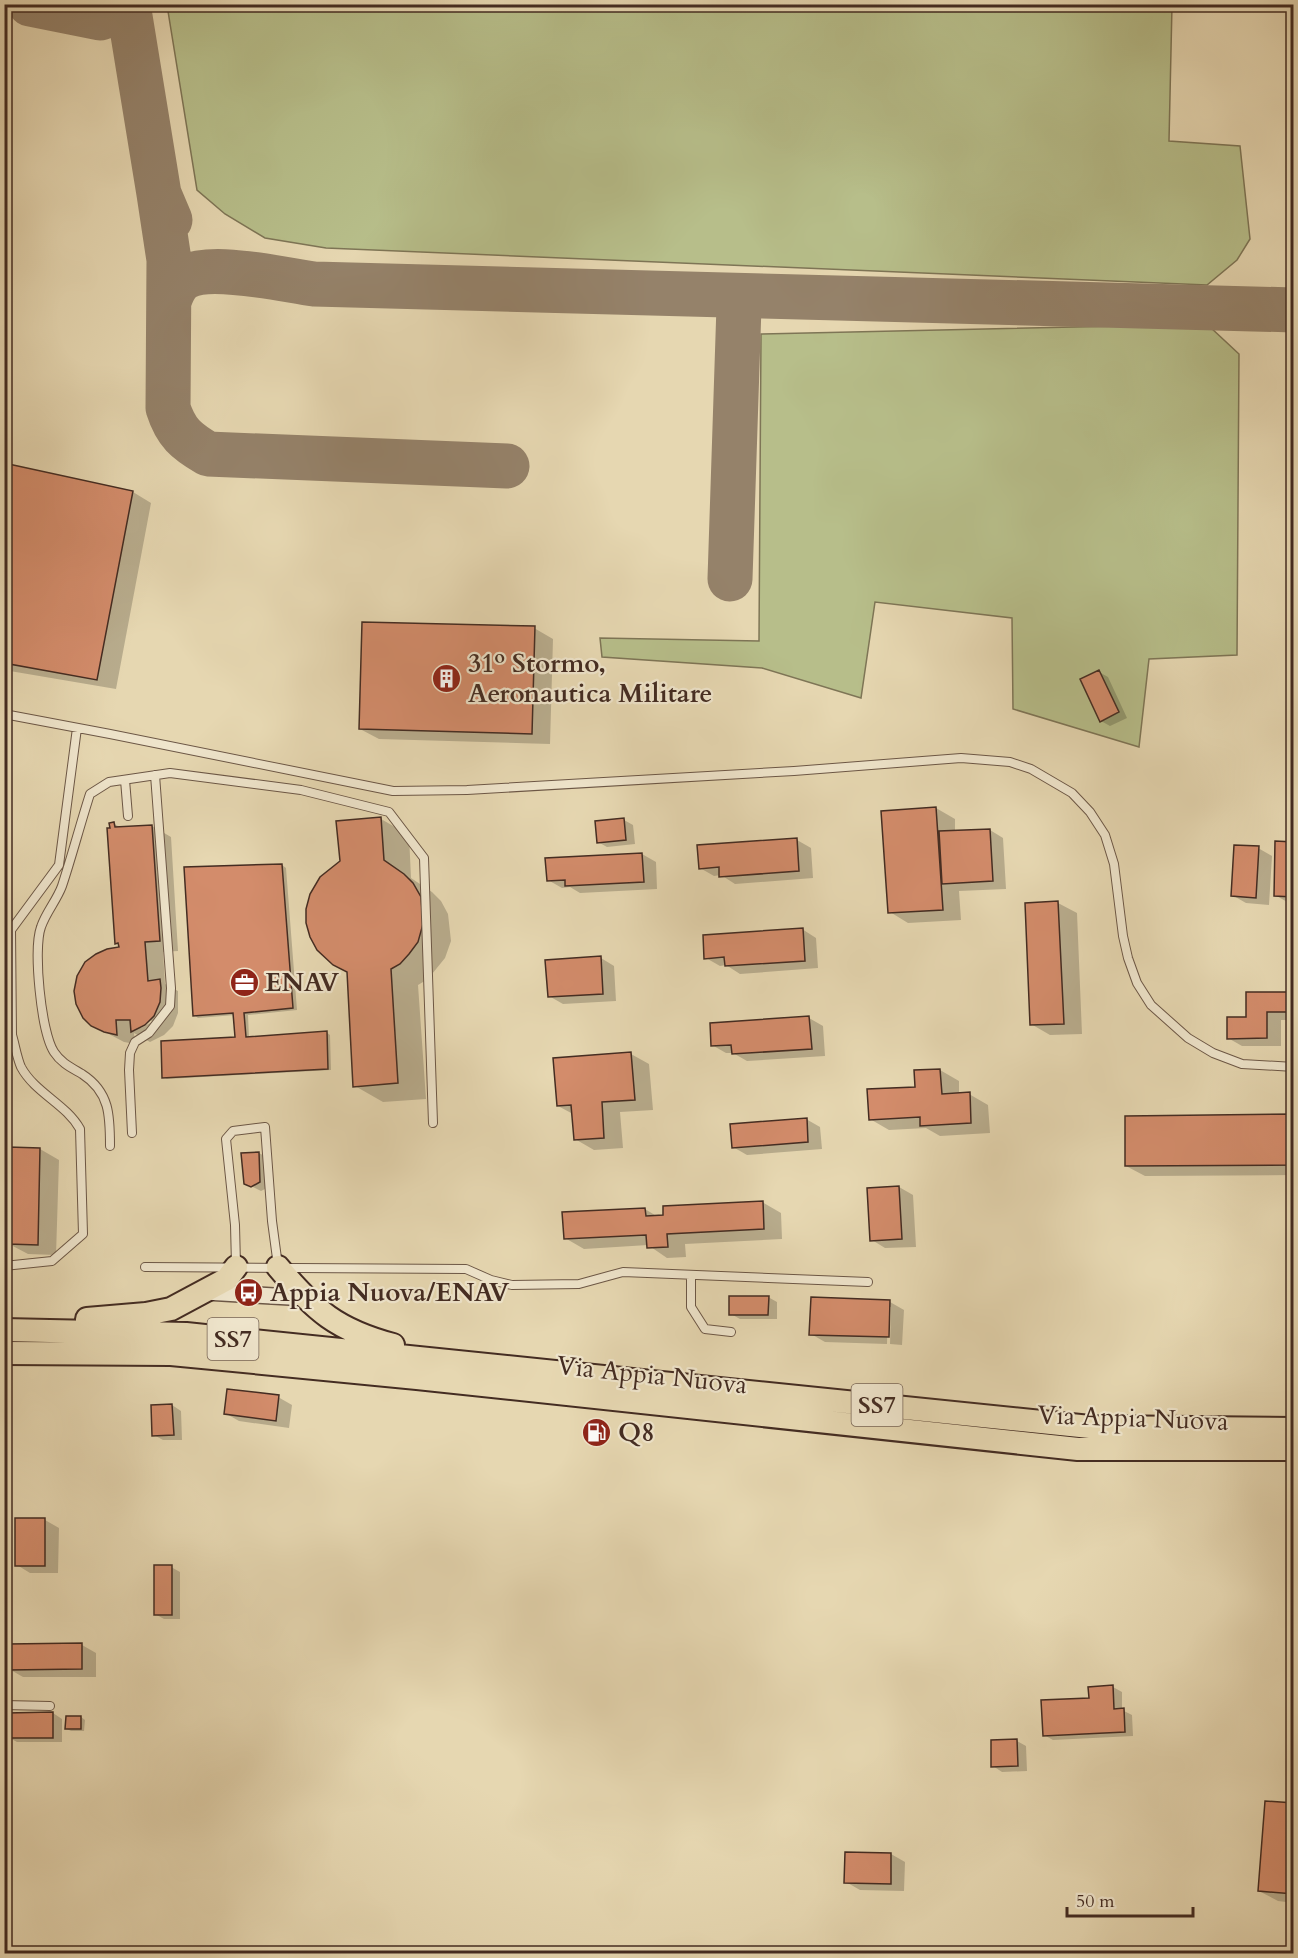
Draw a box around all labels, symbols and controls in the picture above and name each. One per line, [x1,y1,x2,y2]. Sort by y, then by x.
place label: 31º Stormo, Aeronautica Militare [468,646,712,711]
building icon: 31º Stormo, Aeronautica Militare [431,662,463,694]
place label: ENAV [265,965,340,1000]
office icon: ENAV [228,966,260,998]
place label: Appia Nuova/ENAV [270,1275,510,1310]
bus stop icon: Appia Nuova/ENAV [233,1276,265,1308]
road number: SS7 [208,1318,258,1360]
street label: Via Appia Nuova [555,1348,749,1402]
road number: SS7 [852,1384,902,1426]
street label: Via Appia Nuova [1037,1397,1229,1439]
place label: Q8 [618,1415,654,1450]
fuel station icon: Q8 [581,1416,613,1448]
scale bar [1067,1880,1193,1918]
text: 50 m [1076,1889,1115,1914]

